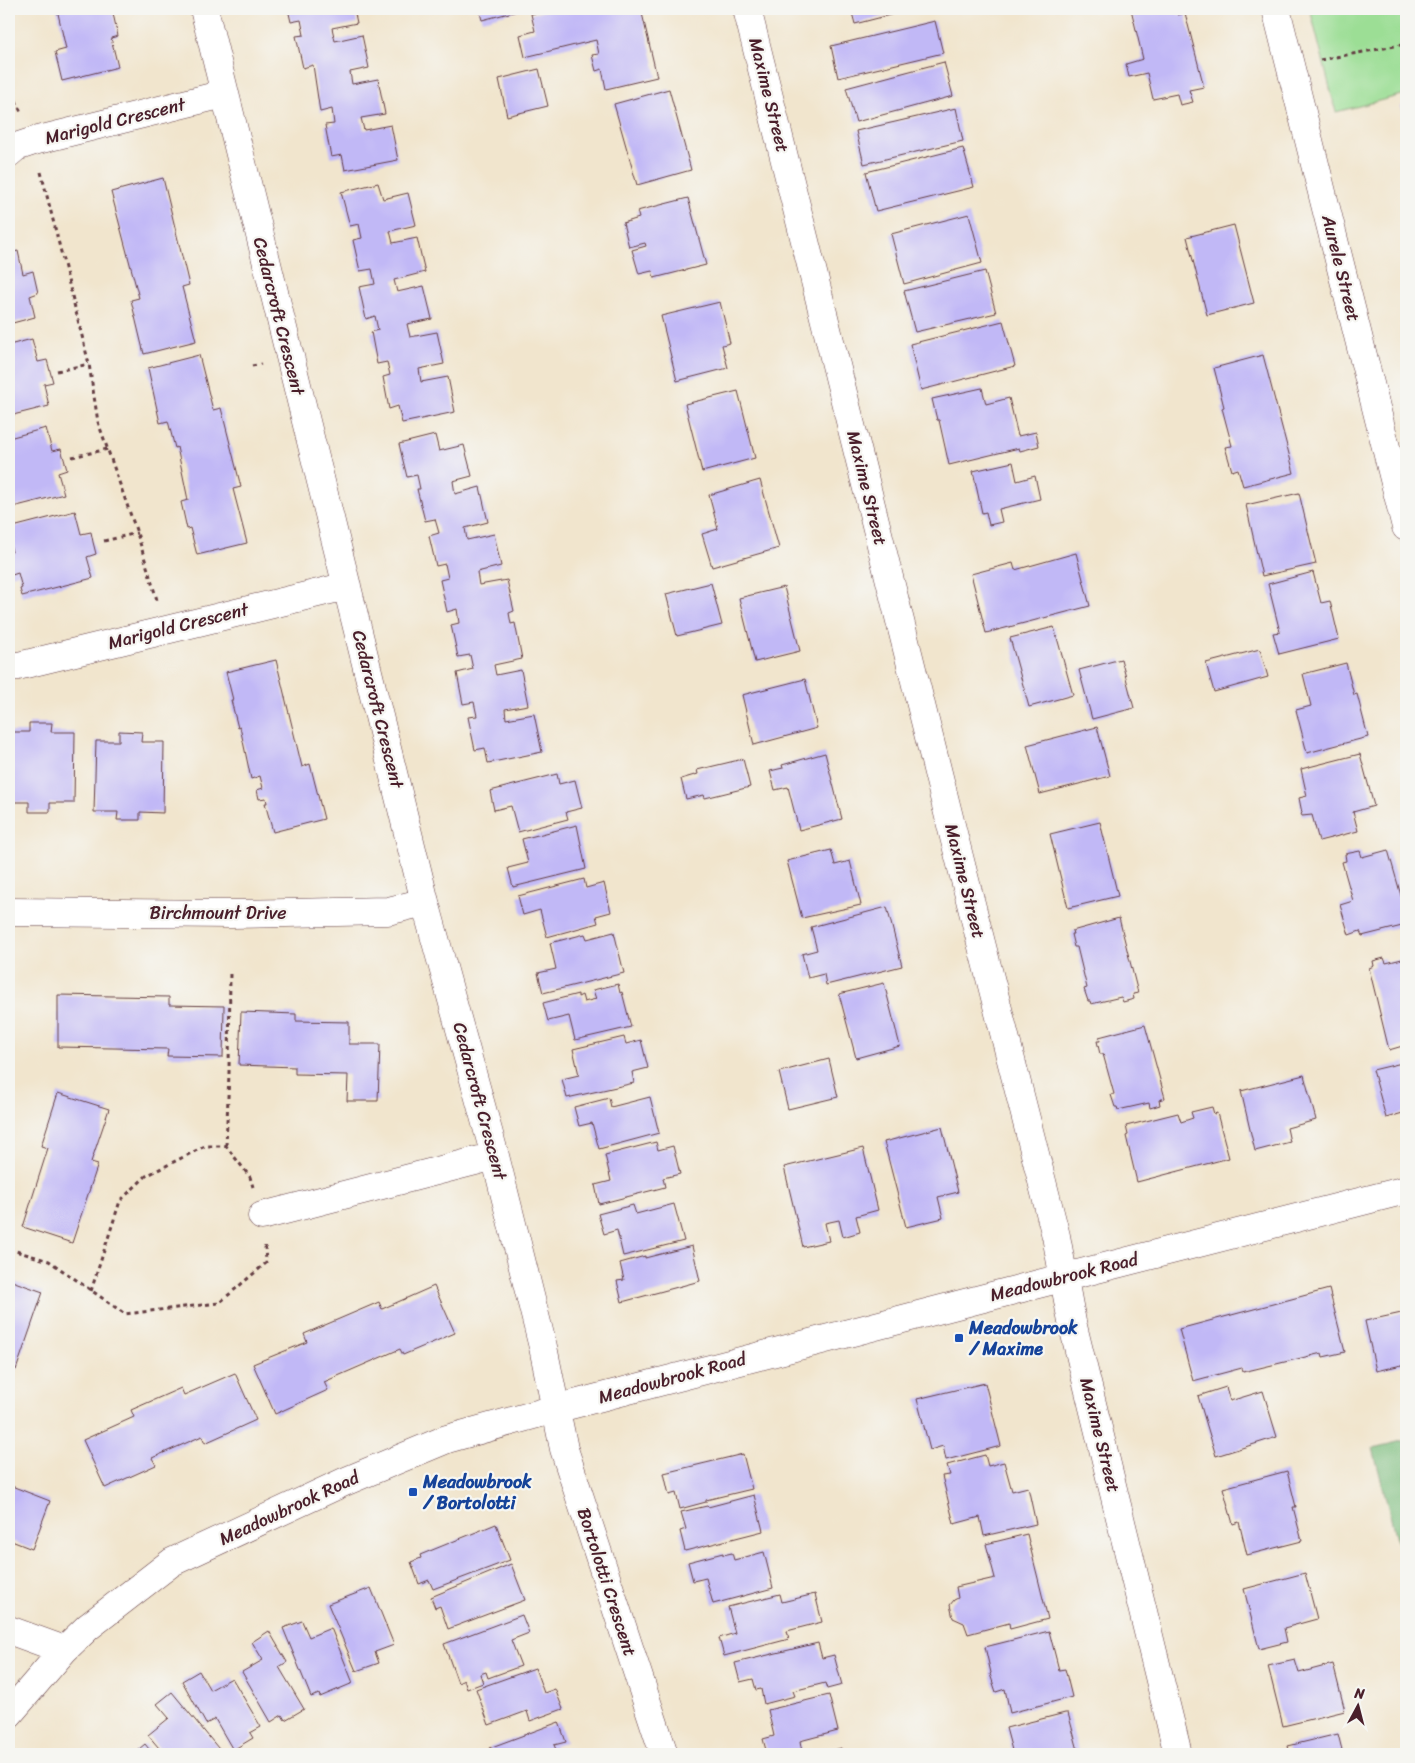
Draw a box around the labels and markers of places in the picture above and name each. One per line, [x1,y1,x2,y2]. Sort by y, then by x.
place label: Meadowbrook / Maxime [968,1312,1078,1365]
marker: Meadowbrook / Maxime [953,1332,965,1344]
place label: Meadowbrook / Bortolotti [422,1466,532,1519]
marker: Meadowbrook / Bortolotti [407,1486,419,1498]

